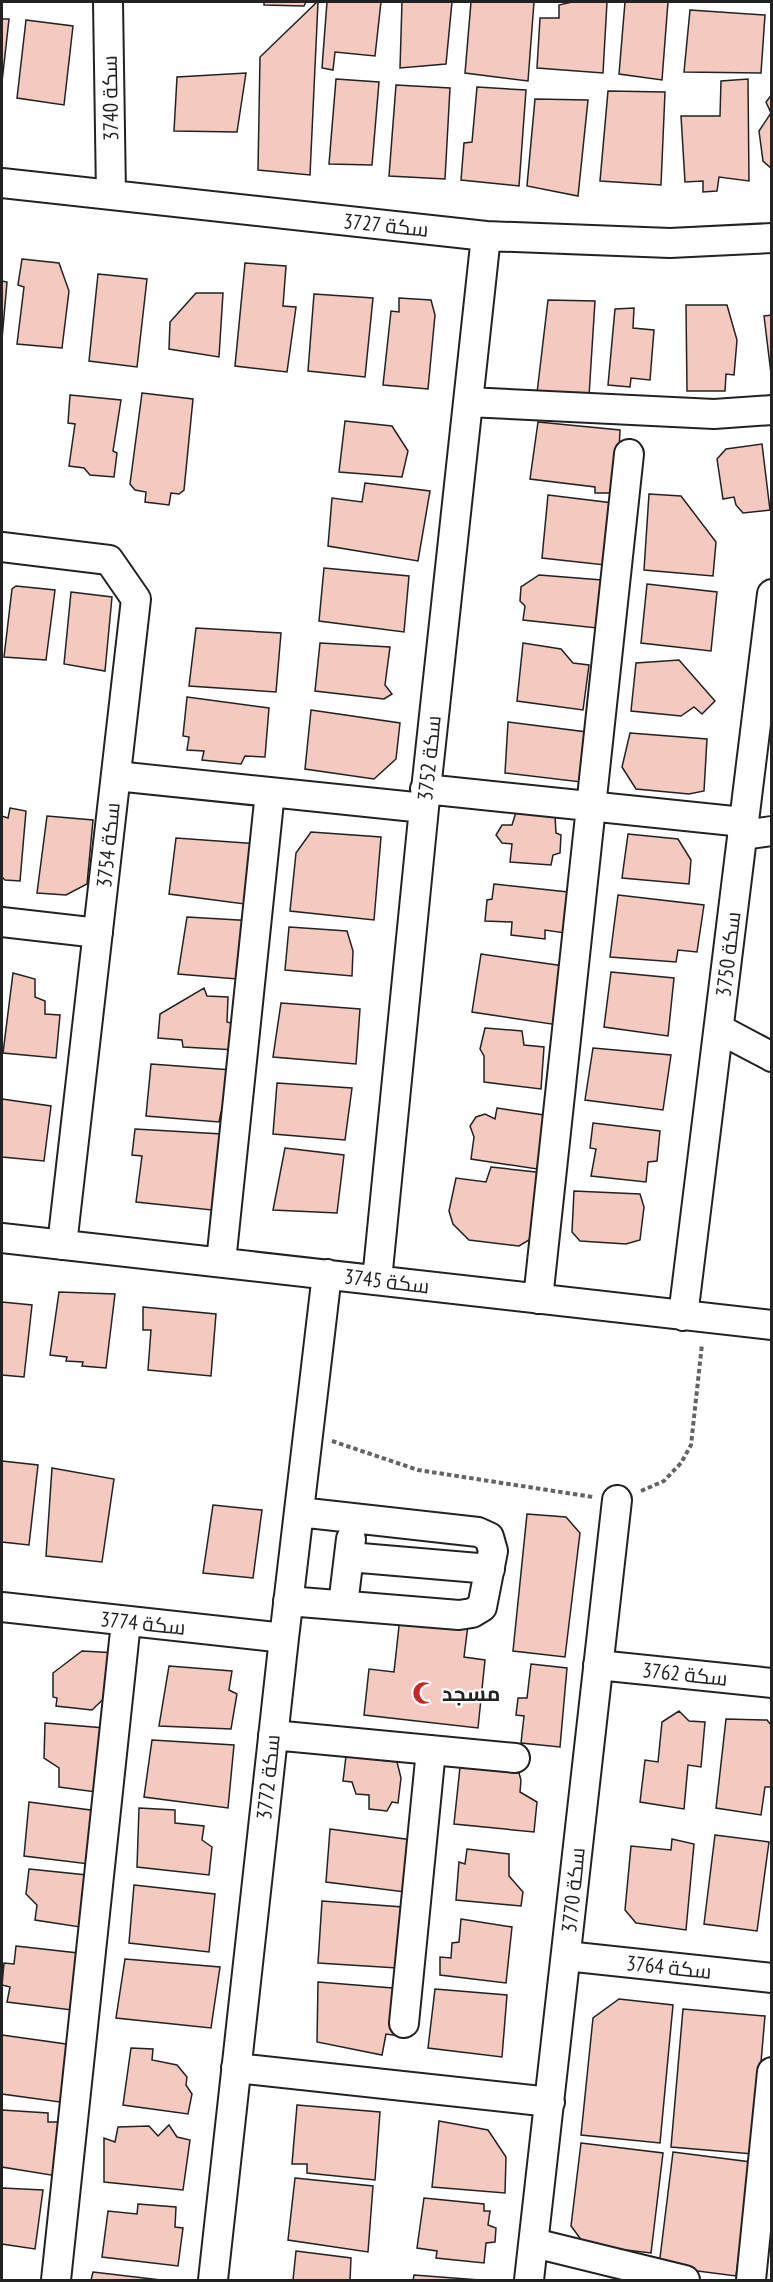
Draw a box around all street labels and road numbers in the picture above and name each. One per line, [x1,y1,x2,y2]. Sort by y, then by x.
street label: سكة 3740 [96,55,124,141]
street label: سكة 3727 [342,207,430,243]
street label: سكة 3752 [411,714,447,802]
street label: سكة 3754 [90,801,126,889]
street label: سكة 3750 [709,910,747,998]
street label: سكة 3745 [343,1262,431,1300]
street label: سكة 3774 [99,1605,187,1641]
street label: سكة 3762 [641,1656,729,1692]
street label: سكة 3772 [250,1733,286,1821]
street label: سكة 3770 [555,1846,591,1934]
street label: سكة 3764 [625,1949,713,1985]

